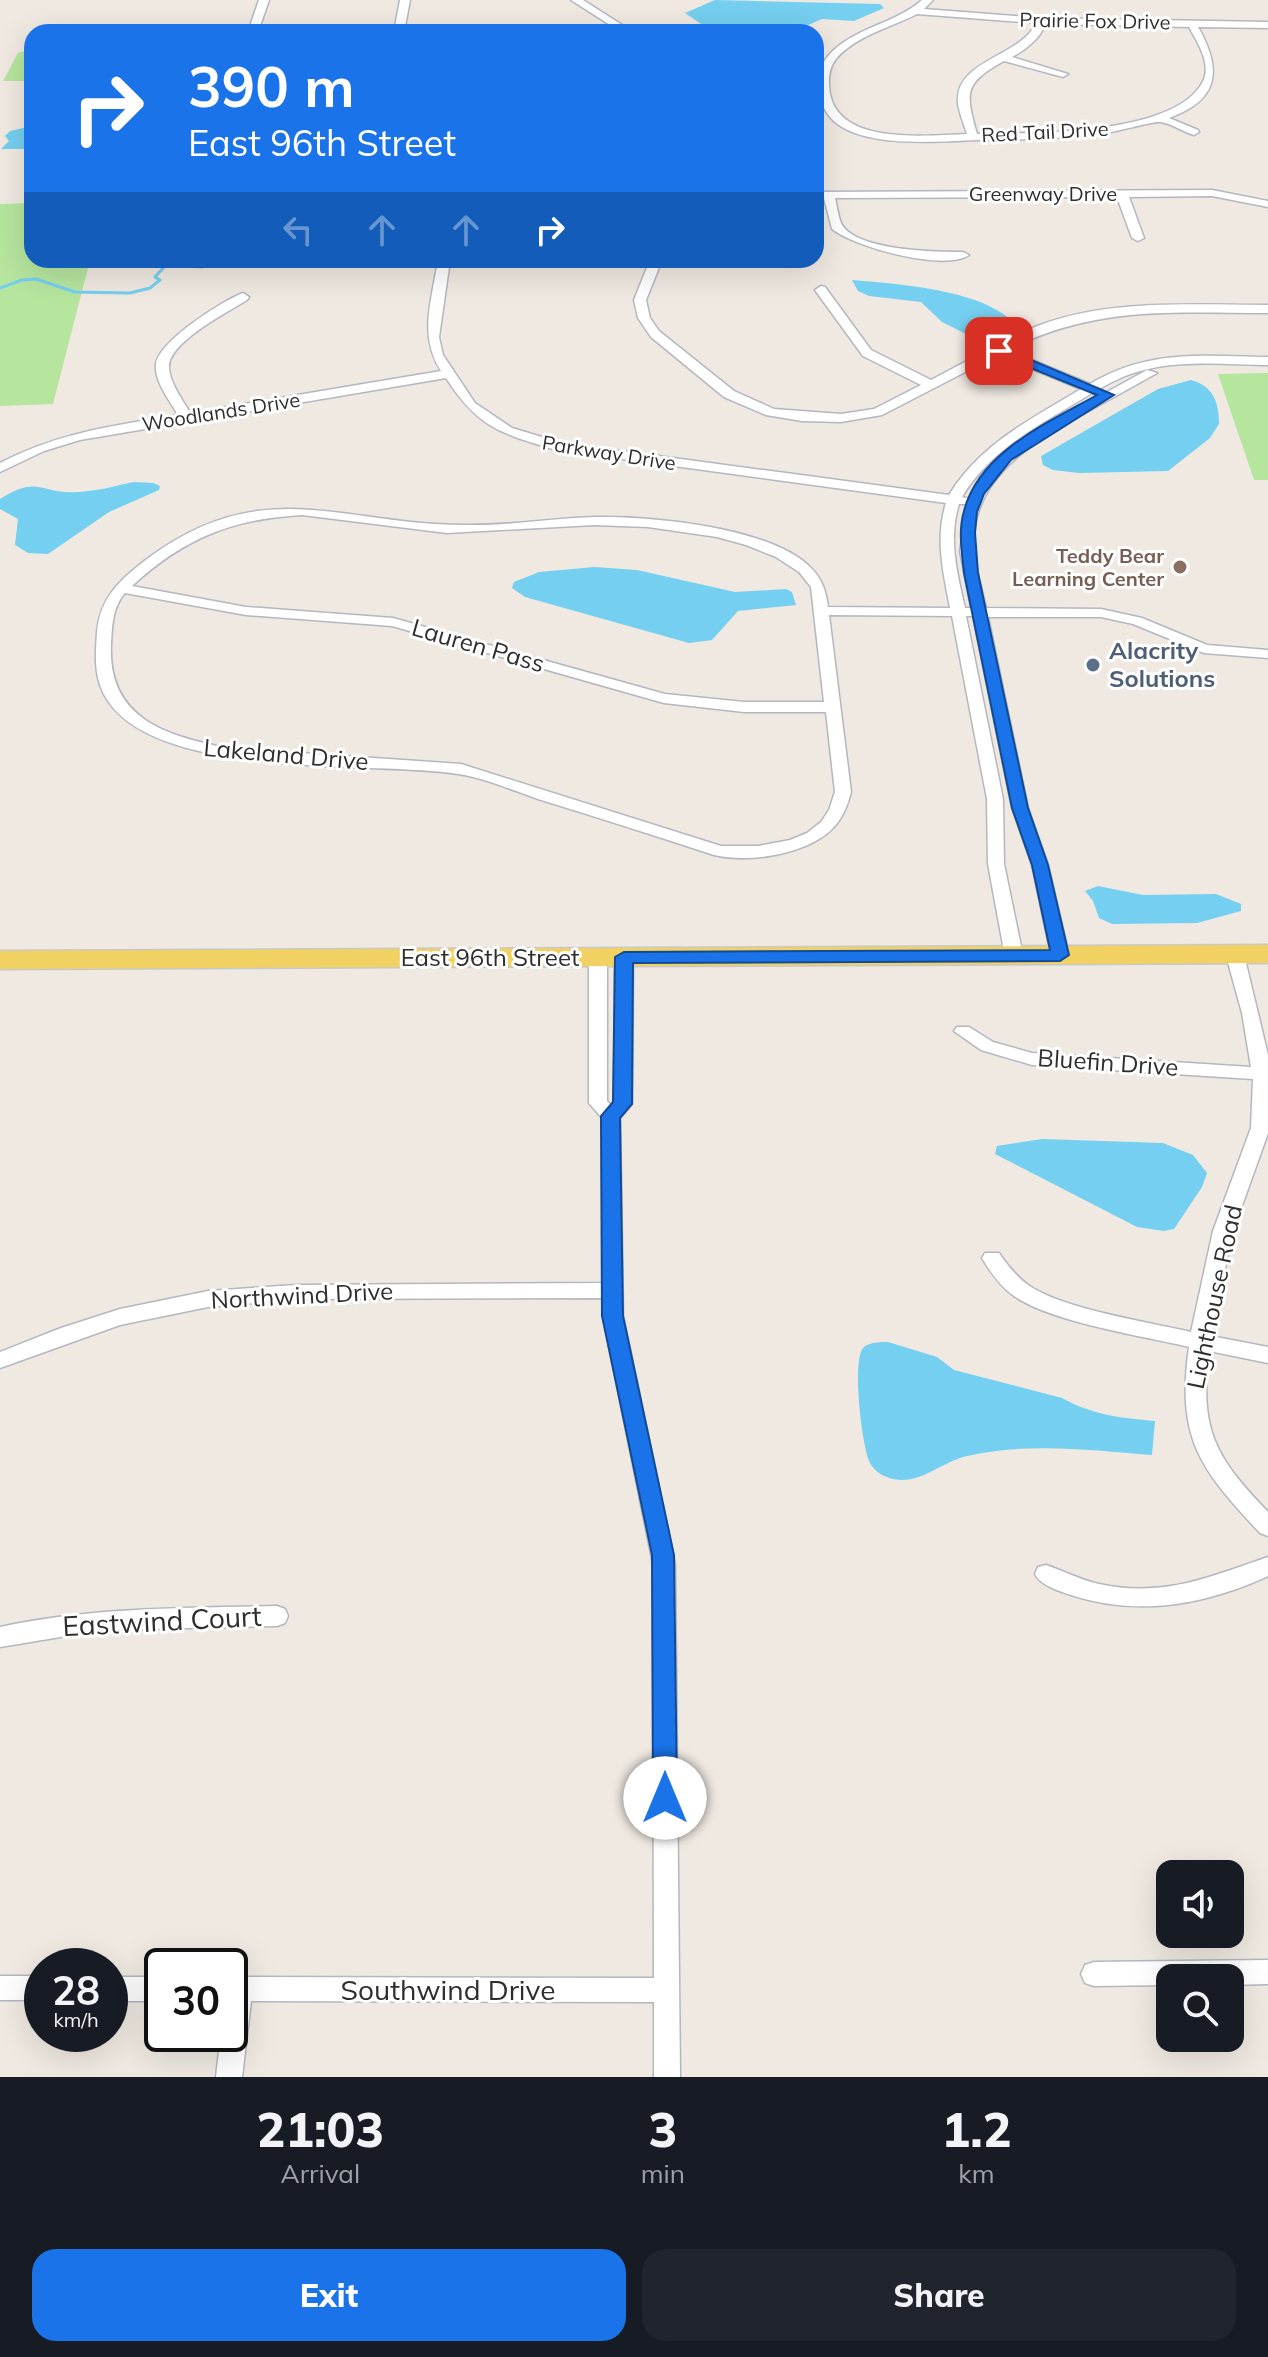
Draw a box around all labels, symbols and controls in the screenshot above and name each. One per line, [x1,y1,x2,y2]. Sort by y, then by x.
street label: Prairie Fox Drive [1019,7,1171,34]
text: 390 m [188,51,355,121]
icon: right [56,56,160,160]
street label: Red Tail Drive [981,116,1109,147]
text: East 96th Street [188,120,456,165]
street label: Greenway Drive [969,181,1117,206]
icon: left [276,208,320,252]
icon: ahead [360,208,404,252]
icon: ahead [444,208,488,252]
icon: right [528,208,572,252]
pin [965,317,1033,385]
icon: arrive [977,329,1021,373]
street label: Woodlands Drive [140,387,302,436]
street label: Parkway Drive [540,430,678,475]
place label: Teddy Bear Learning Center [1012,543,1164,591]
marker: Teddy Bear Learning Center [1171,558,1189,576]
street label: Lauren Pass [409,612,548,678]
place label: Alacrity Solutions [1109,635,1215,693]
marker: Alacrity Solutions [1084,656,1102,674]
street label: Lakeland Drive [202,732,370,776]
street label: East 96th Street [401,942,579,972]
street label: Bluefin Drive [1037,1042,1179,1082]
street label: Lighthouse Road [1180,1202,1248,1392]
street label: Northwind Drive [210,1275,394,1315]
street label: Eastwind Court [62,1598,263,1643]
position arrow [623,1756,707,1840]
map controls [1156,1860,1244,2052]
button: sound [1156,1860,1244,1948]
speed limit sign: 30 [144,1948,248,2052]
button: search [1156,1964,1244,2052]
text: 28 [52,1965,100,2015]
street label: Southwind Drive [341,1972,555,2007]
text: km/h [53,2007,99,2032]
text: 21:03 [256,2099,384,2159]
text: 3 [648,2099,677,2159]
text: 1.2 [941,2099,1012,2159]
text: Arrival [281,2157,360,2190]
text: min [641,2157,685,2190]
text: km [958,2157,995,2190]
button: Exit [32,2249,626,2341]
button: Share [642,2249,1236,2341]

